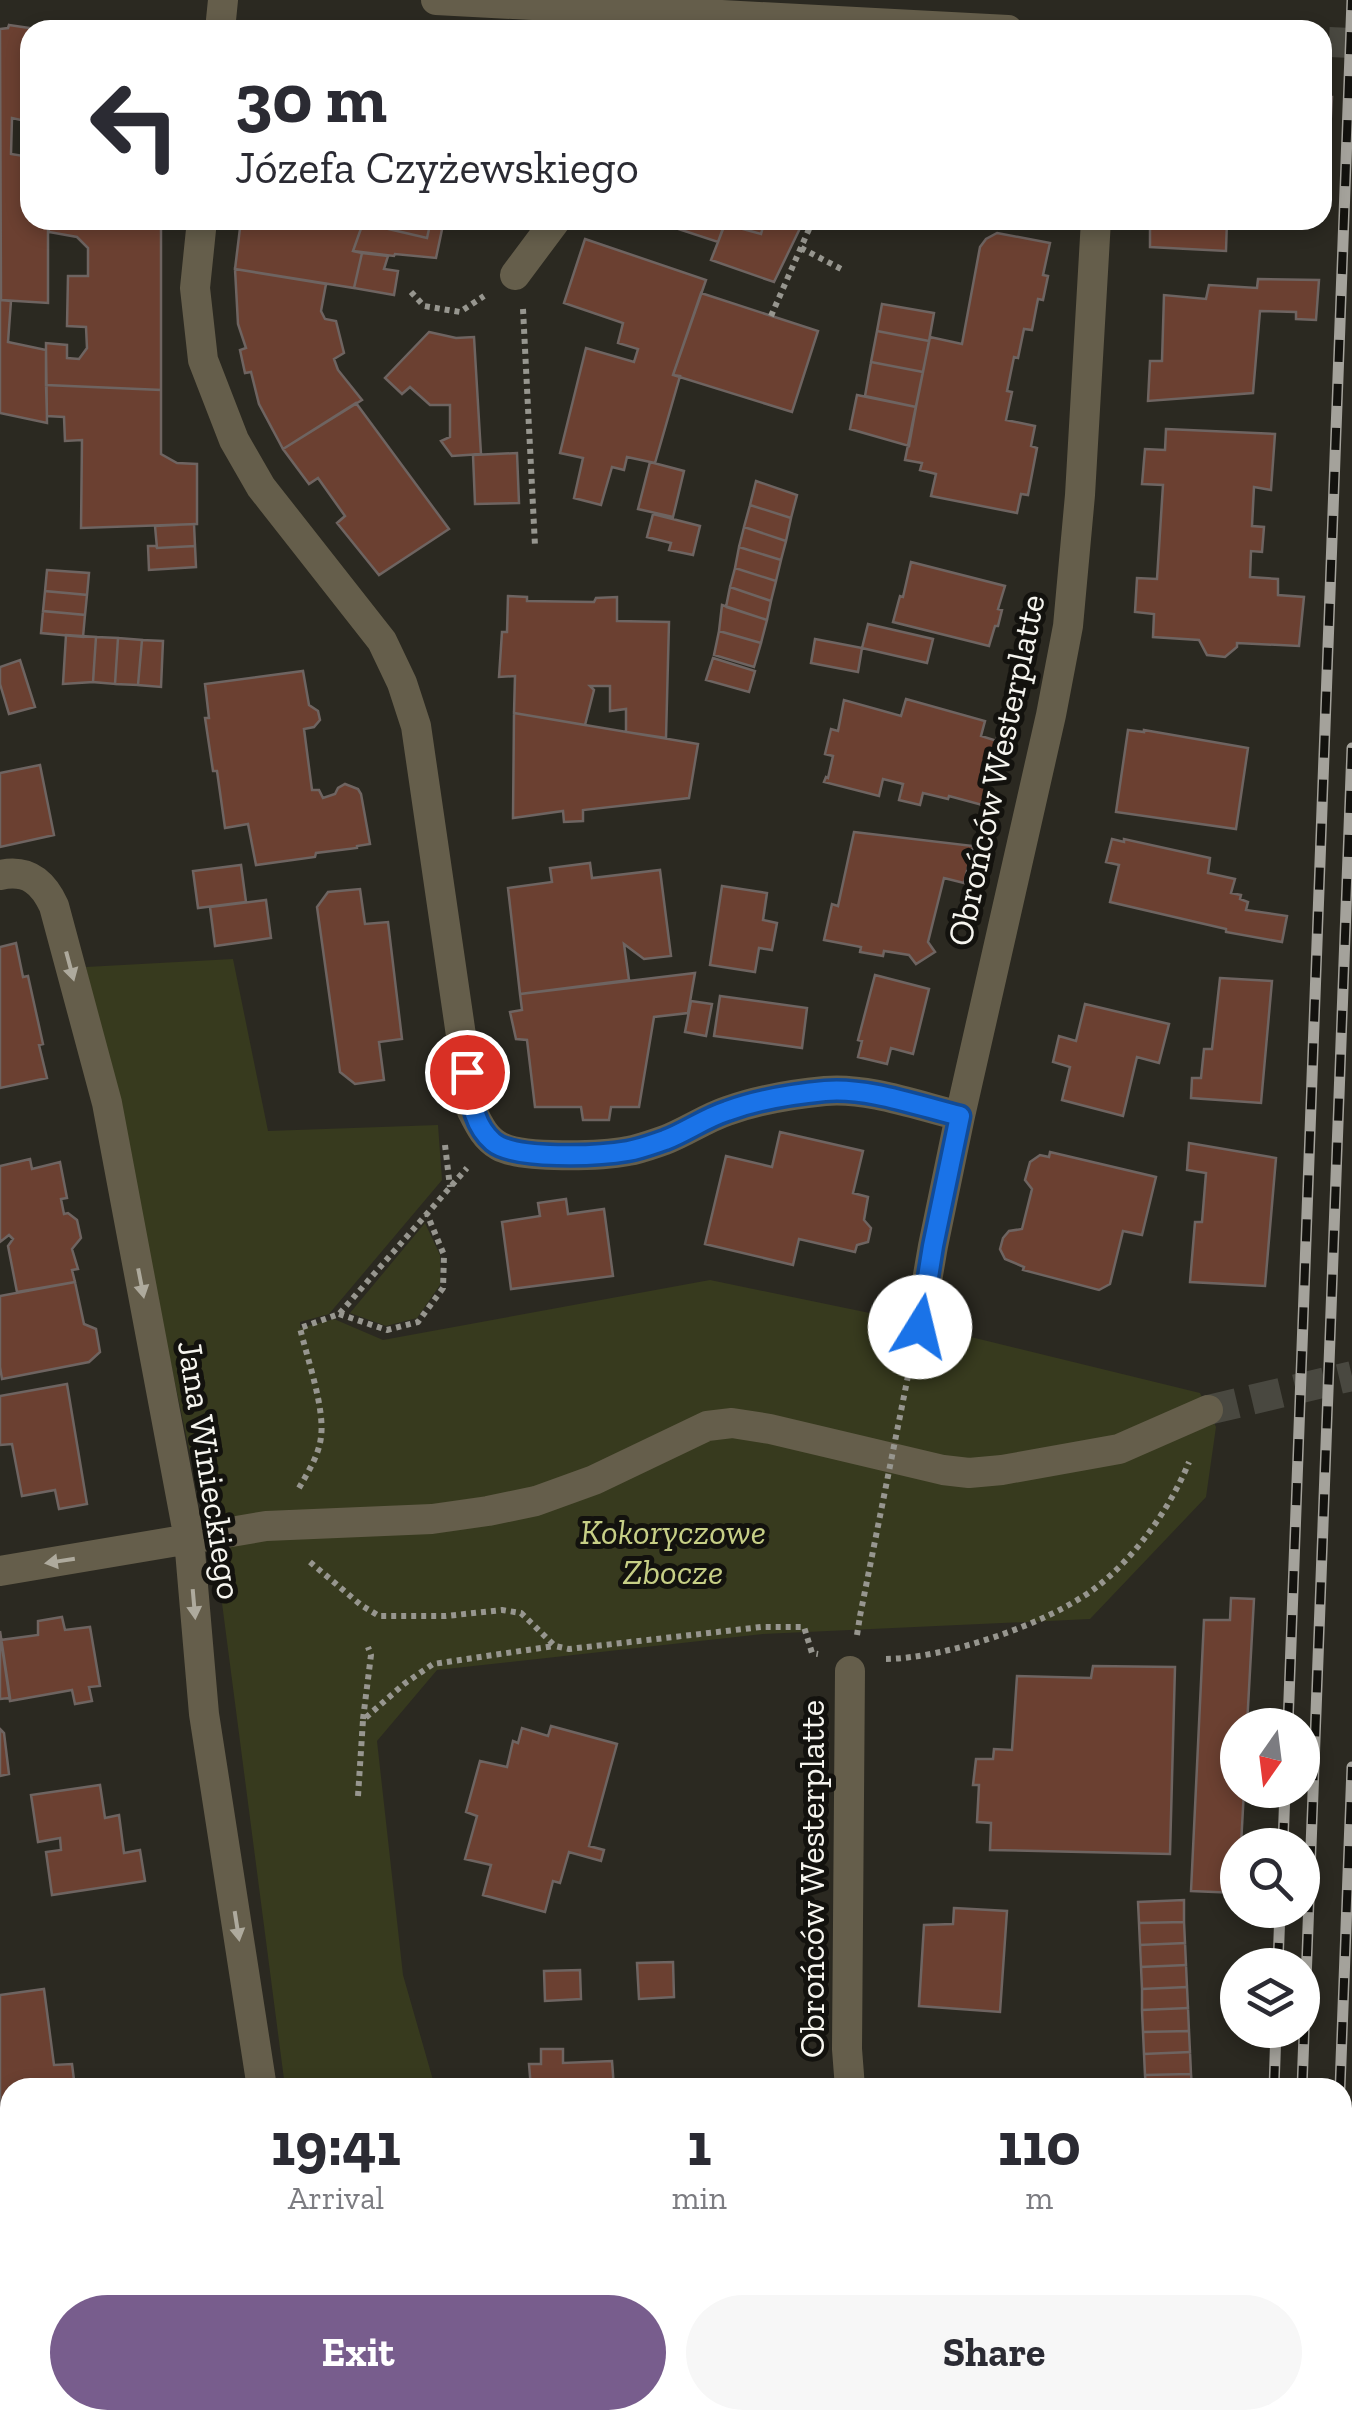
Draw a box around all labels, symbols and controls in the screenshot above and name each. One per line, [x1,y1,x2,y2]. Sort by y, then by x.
text: 30 m [235,56,387,140]
icon: left [70,60,200,190]
text: Józefa Czyżewskiego [235,141,639,195]
street label: Obrońców Westerplatte [938,590,1054,950]
one-way arrow [63,951,79,982]
pin [425,1030,510,1115]
icon: arrive [440,1045,495,1100]
one-way arrow [134,1268,149,1300]
position arrow [868,1275,972,1379]
street label: Jana Winieckiego [169,1338,251,1602]
park label: Kokoryczowe Zbocze [580,1511,766,1593]
one-way arrow [44,1554,75,1569]
one-way arrow [187,1588,203,1620]
street label: Obrońców Westerplatte [791,1700,833,2058]
north arrow [1220,1708,1320,1808]
map controls [1220,1708,1320,2048]
button: search [1220,1828,1320,1928]
one-way arrow [229,1910,245,1942]
button: layers [1220,1948,1320,2048]
text: 19:41 [271,2108,401,2180]
text: 1 [687,2108,711,2180]
text: 110 [998,2108,1081,2180]
text: Arrival [288,2179,384,2217]
text: min [672,2179,727,2217]
text: m [1026,2179,1053,2217]
button: Exit [50,2295,666,2410]
button: Share [686,2295,1302,2410]

